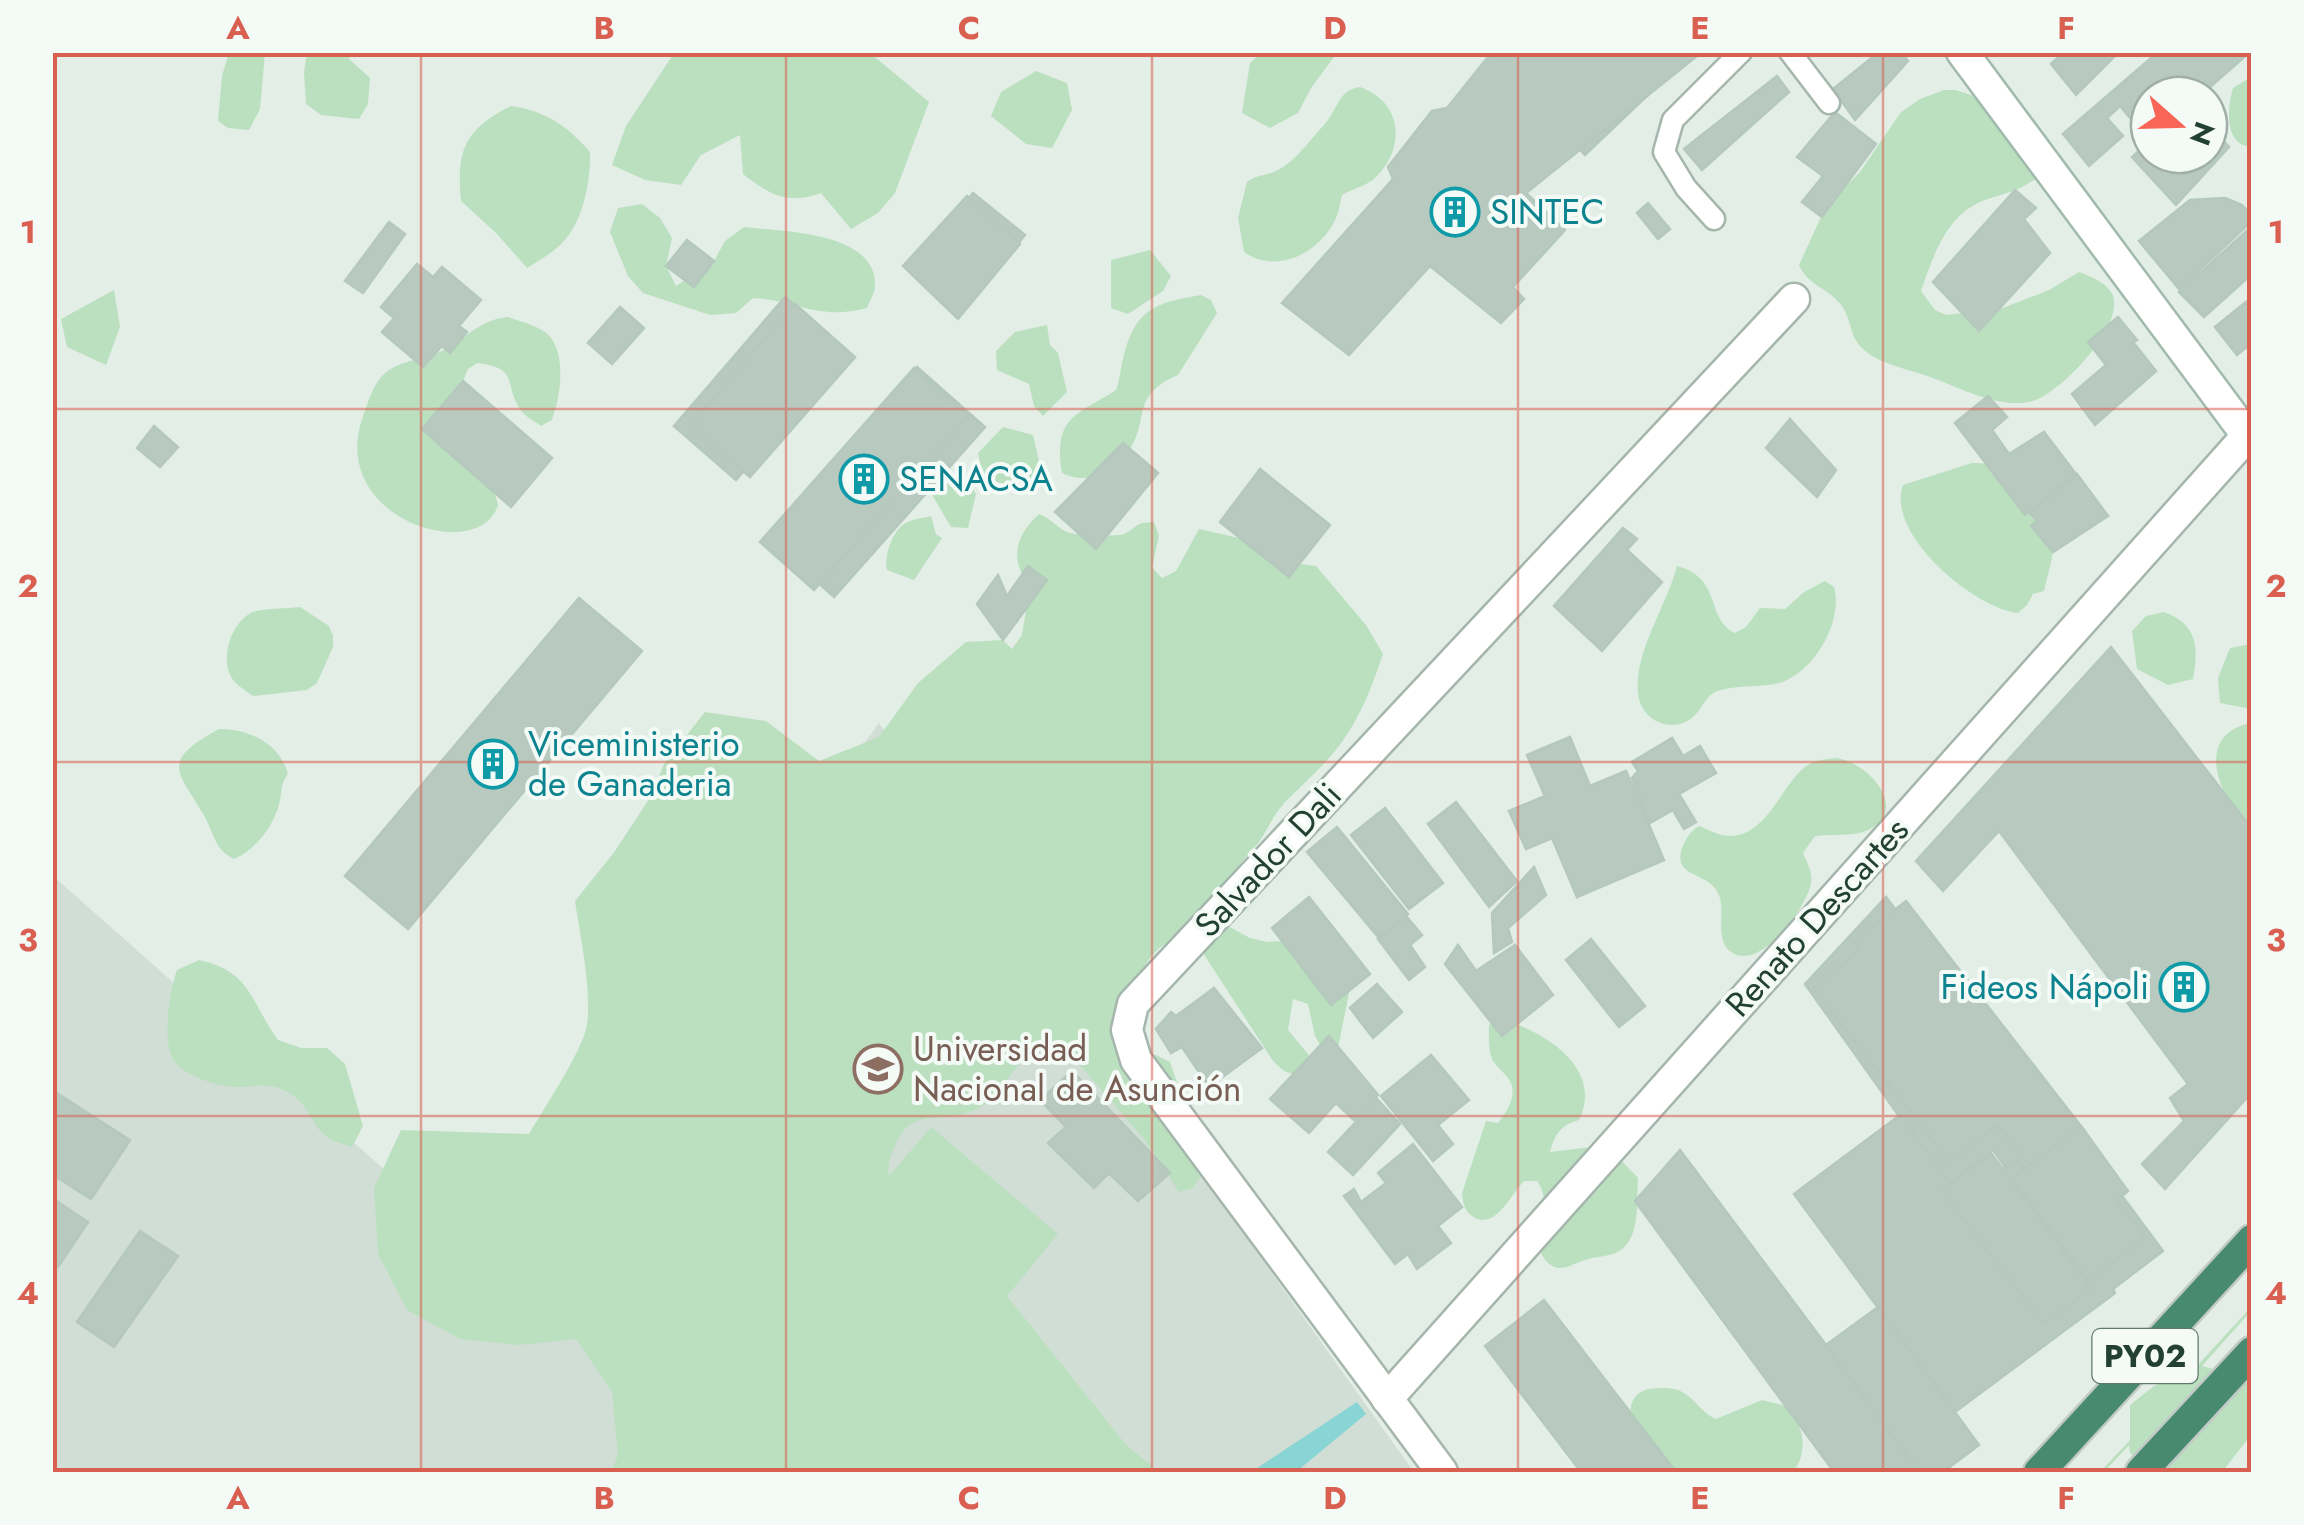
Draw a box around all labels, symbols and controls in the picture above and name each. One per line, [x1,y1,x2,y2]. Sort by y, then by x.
text: A [225,5,250,51]
text: B [593,5,615,51]
text: C [958,5,980,51]
text: D [1323,5,1347,51]
text: E [1690,5,1710,51]
text: F [2057,5,2075,51]
north arrow [2129,75,2229,175]
text: N [2179,116,2225,151]
building icon: SINTEC [1429,186,1481,238]
place label: SINTEC [1490,187,1604,237]
text: 1 [20,209,36,255]
text: 1 [2268,209,2284,255]
building icon: SENACSA [838,453,890,505]
place label: SENACSA [899,454,1053,504]
text: 2 [18,563,39,609]
text: 2 [2266,563,2287,609]
place label: Viceministerio de Ganaderia [528,719,740,809]
building icon: Viceministerio de Ganaderia [467,738,519,790]
street label: Salvador Dali [1183,771,1353,949]
street label: Renato Descartes [1714,806,1920,1028]
text: 3 [18,917,38,963]
text: 3 [2266,917,2286,963]
building icon: Fideos Nápoli [2158,961,2210,1013]
place label: Fideos Nápoli [1940,962,2149,1012]
place label: Universidad Nacional de Asunción [913,1024,1241,1114]
school or university icon: Universidad Nacional de Asunción [852,1043,904,1095]
text: 4 [17,1270,39,1316]
text: 4 [2265,1270,2287,1316]
road number: PY02 [2092,1329,2198,1383]
text: A [225,1475,250,1521]
text: B [593,1475,615,1521]
text: C [958,1475,980,1521]
text: D [1323,1475,1347,1521]
text: E [1690,1475,1710,1521]
text: F [2057,1475,2075,1521]

